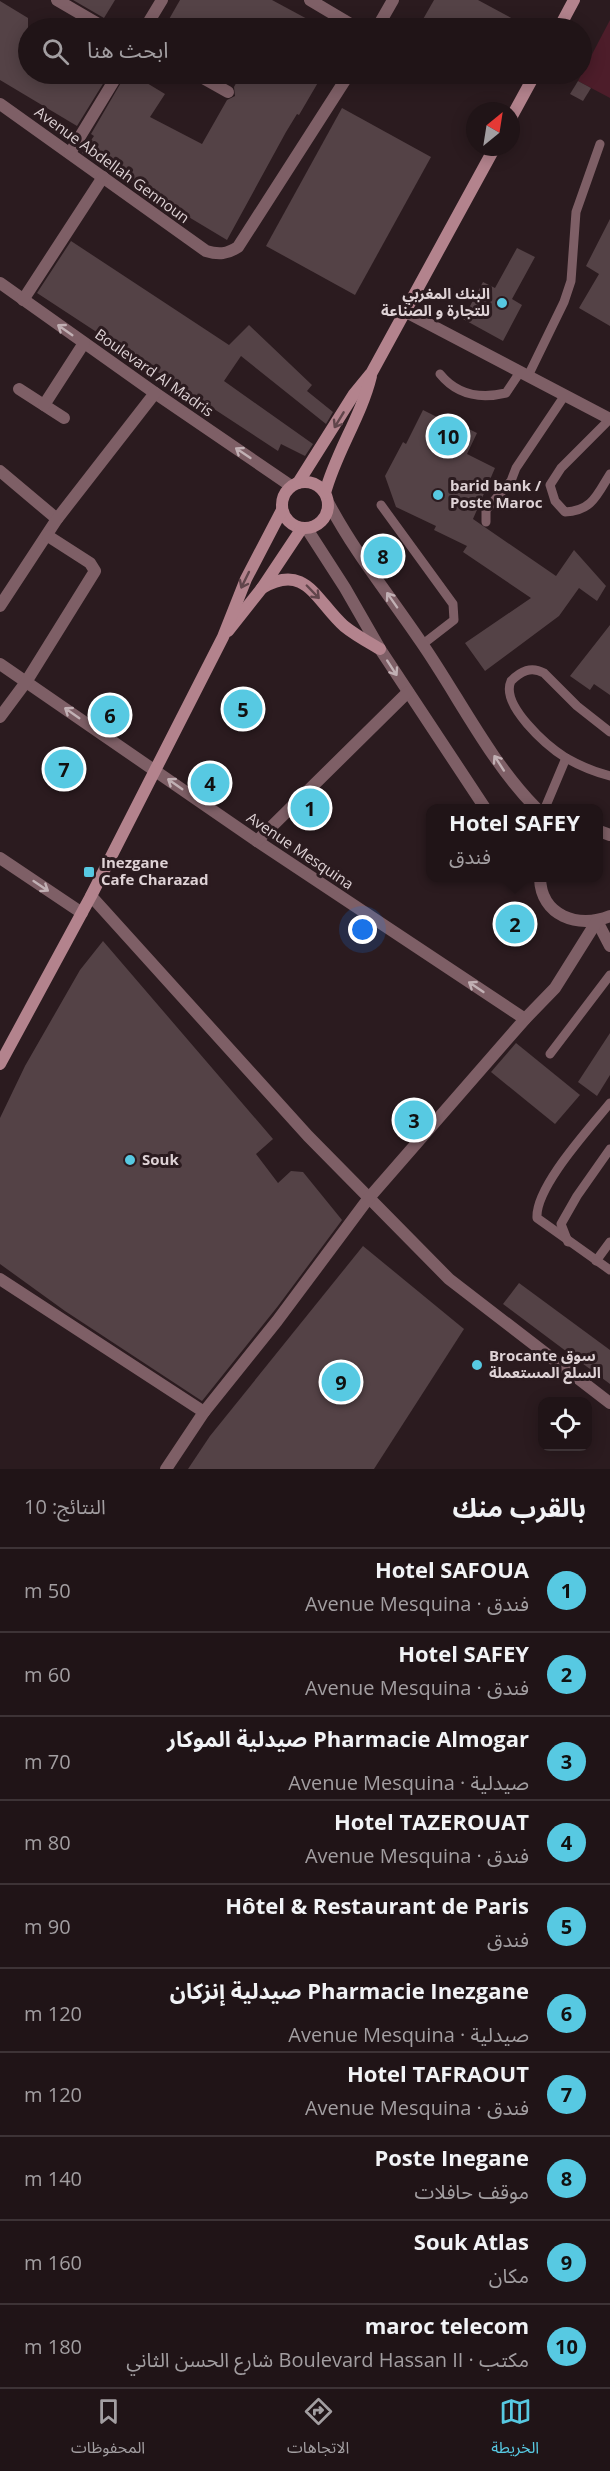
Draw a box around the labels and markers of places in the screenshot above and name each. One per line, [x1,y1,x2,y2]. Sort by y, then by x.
place label: البنك المغربي للتجارة و الصناعة [381,283,490,320]
marker: البنك المغربي للتجارة و الصناعة [495,296,509,310]
pin: 10 [428,414,468,458]
place label: barid bank / Poste Maroc [450,475,543,512]
marker: barid bank / Poste Maroc [431,488,445,502]
pin: 8 [364,534,403,578]
pin: 5 [224,686,262,732]
pin: 6 [90,692,130,738]
pin: 7 [44,746,84,792]
pin: 4 [190,760,230,806]
pin: 1 [290,786,330,830]
place label: Inezgane Cafe Charazad [101,852,208,889]
marker: Inezgane Cafe Charazad [82,865,96,879]
pin: 2 [496,902,534,946]
pin: 3 [394,1098,434,1142]
place label: Souk [142,1149,179,1169]
marker: Souk [123,1153,137,1167]
place label: Brocante سوق السلع المستعملة [489,1345,601,1384]
marker: Brocante سوق السلع المستعملة [470,1358,484,1372]
pin: 9 [322,1360,360,1404]

